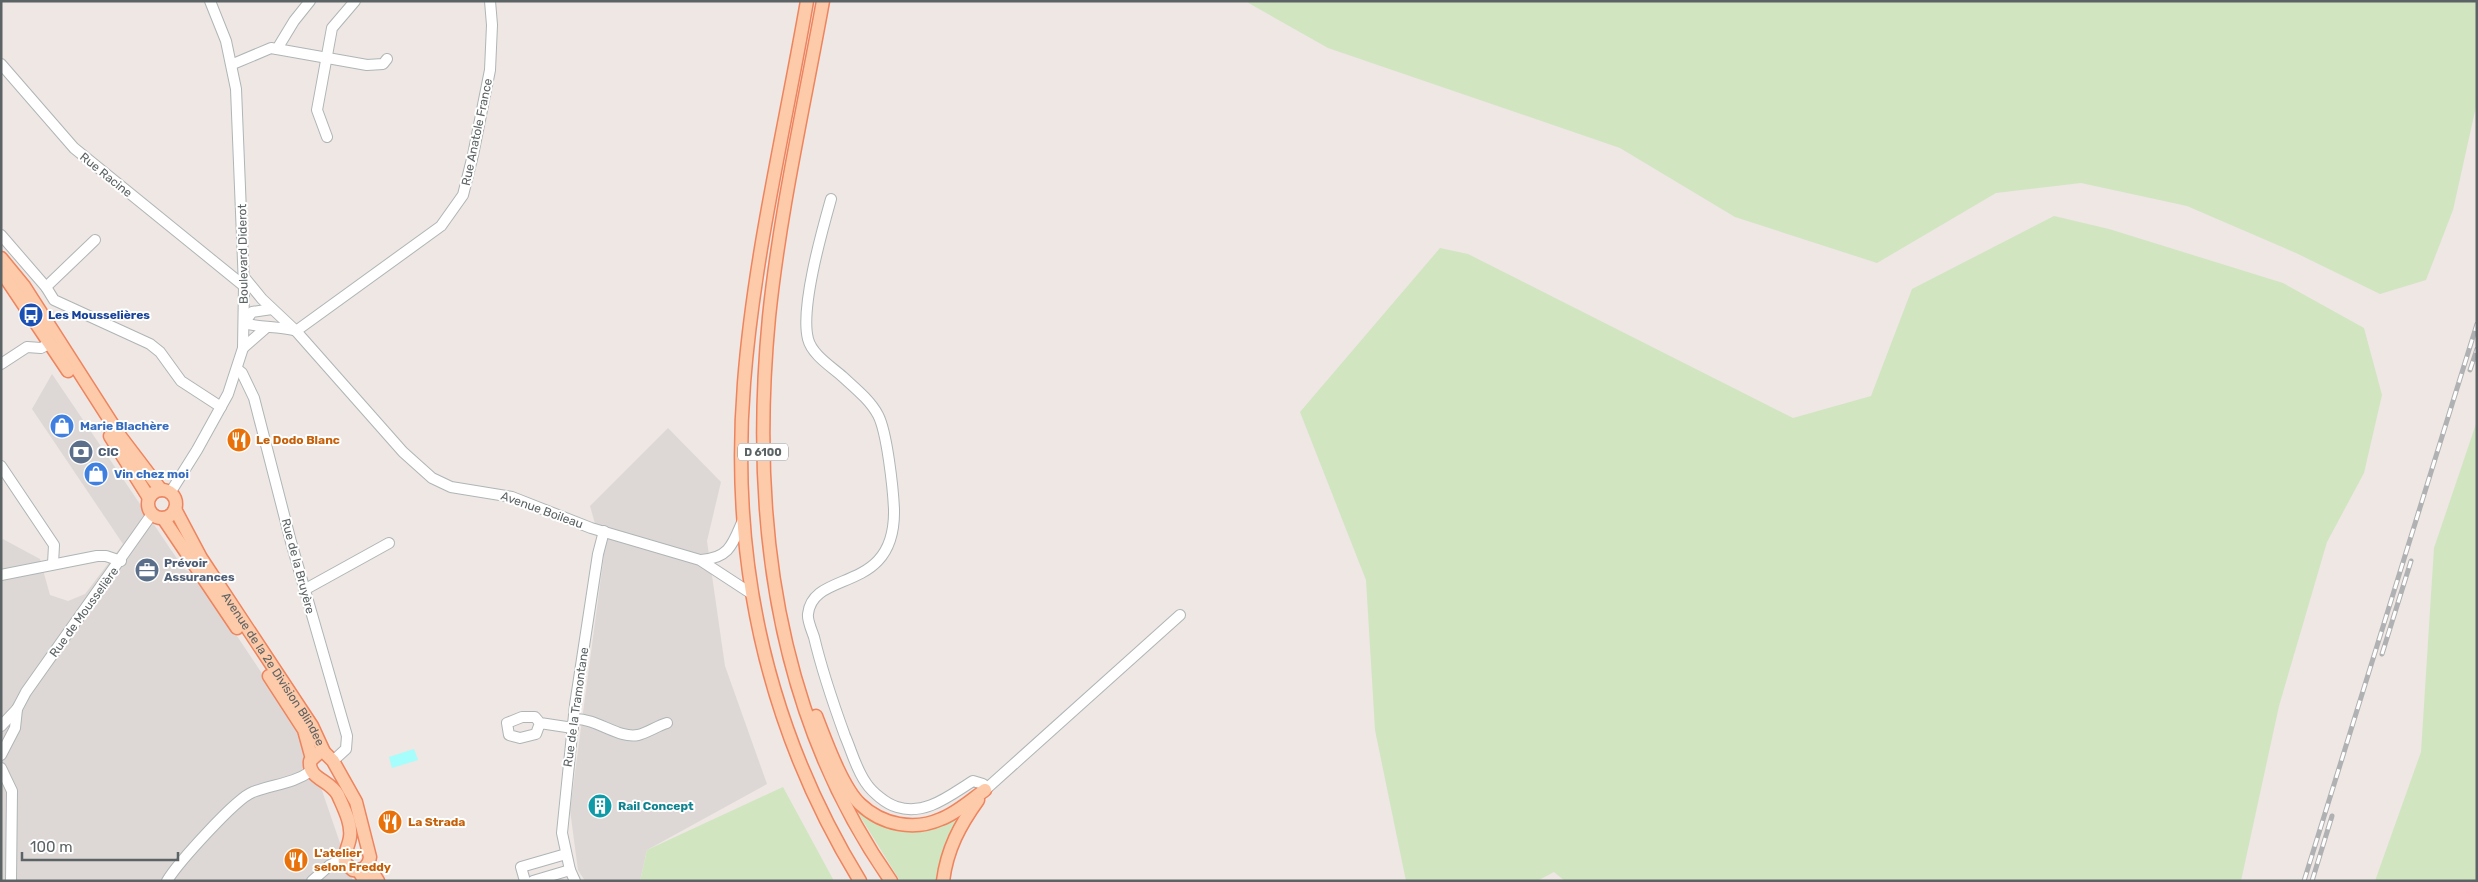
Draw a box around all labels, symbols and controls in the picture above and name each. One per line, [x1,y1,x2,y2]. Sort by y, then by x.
street label: Rue Anatole France [459,77,495,187]
street label: Rue Racine [77,150,135,200]
street label: Boulevard Diderot [235,204,251,304]
bus stop icon: Les Mousselières [18,302,44,328]
place label: Les Mousselières [48,308,150,322]
shop icon: Marie Blachère [49,413,75,439]
place label: Marie Blachère [80,419,169,433]
restaurant icon: Le Dodo Blanc [226,427,252,453]
place label: Le Dodo Blanc [256,433,340,447]
bank icon: CIC [68,439,94,465]
road number: D 6100 [738,444,788,461]
place label: CIC [98,445,119,459]
shop icon: Vin chez moi [83,461,109,487]
place label: Vin chez moi [114,467,189,481]
street label: Avenue Boileau [499,489,585,531]
street label: Rue de la Bruyère [279,517,318,615]
place label: Prévoir Assurances [164,556,235,584]
office icon: Prévoir Assurances [134,557,160,583]
street label: Rue de Mousselière [47,564,122,660]
street label: Avenue de la 2e Division Blindee [219,590,327,748]
street label: Rue de la Tramontane [561,646,591,768]
building icon: Rail Concept [587,793,613,819]
place label: Rail Concept [618,799,694,813]
restaurant icon: La Strada [377,809,403,835]
place label: La Strada [408,815,465,829]
scale bar [22,830,179,862]
text: 100 m [30,838,72,856]
place label: L'atelier selon Freddy [314,846,391,874]
restaurant icon: L'atelier selon Freddy [283,847,309,873]

